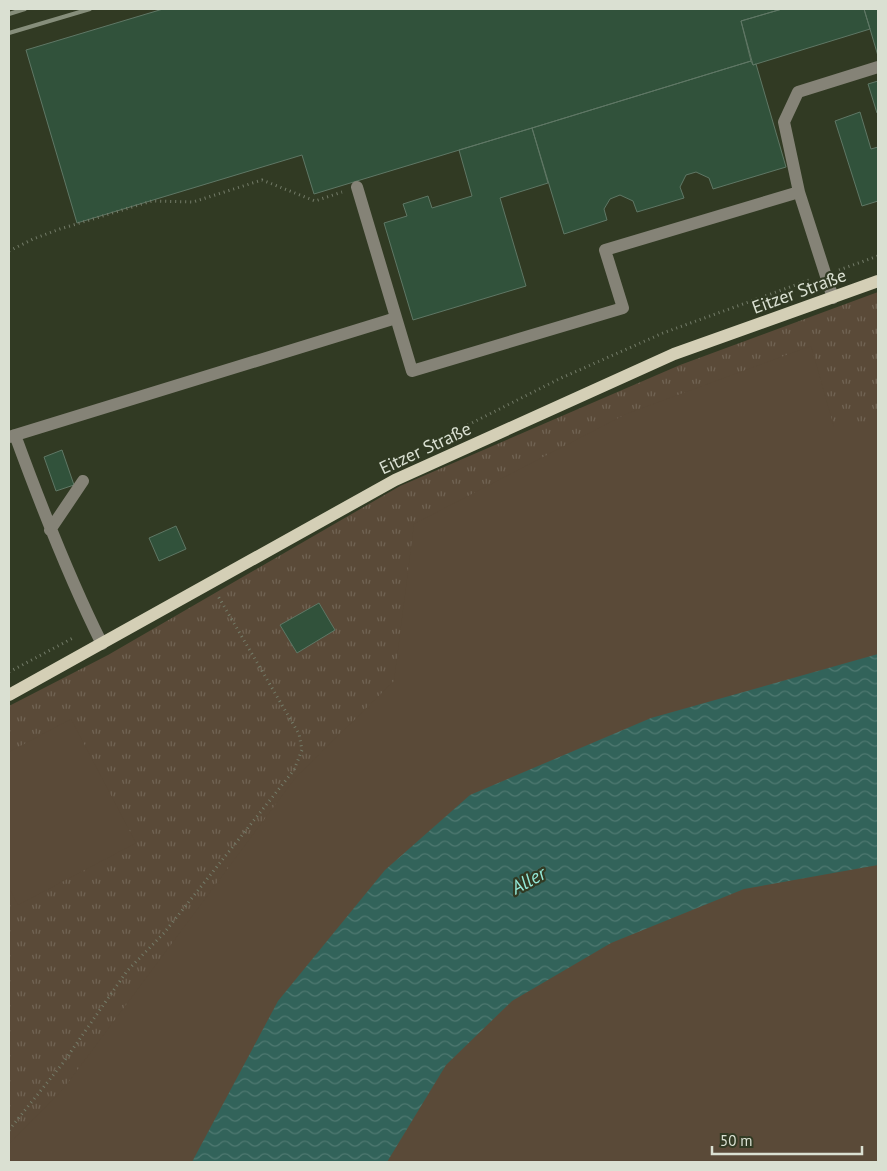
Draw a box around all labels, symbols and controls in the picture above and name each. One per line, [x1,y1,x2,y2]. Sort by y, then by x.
street label: Eitzer Straße [749,263,849,319]
street label: Eitzer Straße [375,417,475,479]
water label: Aller [506,860,551,900]
scale bar [712,1124,862,1156]
text: 50 m [720,1131,753,1150]

